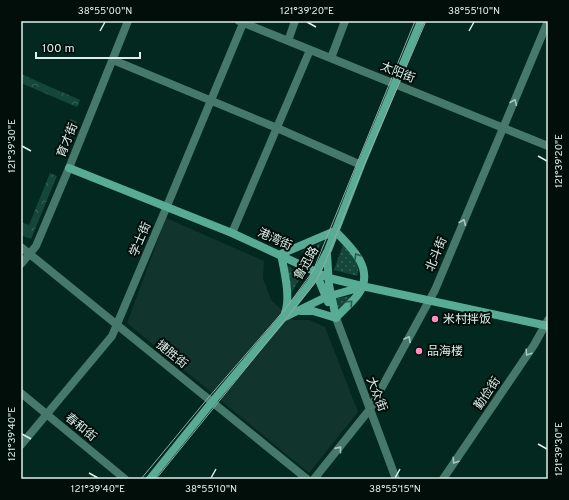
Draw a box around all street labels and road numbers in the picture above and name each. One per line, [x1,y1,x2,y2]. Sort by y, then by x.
street label: 太阳街 [378,59,417,87]
street label: 育才街 [54,121,82,160]
street label: 学士街 [127,220,155,259]
street label: 港湾街 [255,225,294,255]
street label: 北斗街 [423,235,451,274]
street label: 鲁迅路 [291,244,323,283]
street label: 捷胜街 [152,337,190,372]
street label: 勤俭街 [471,374,505,413]
street label: 大众街 [362,375,390,414]
street label: 春和街 [61,410,99,445]

